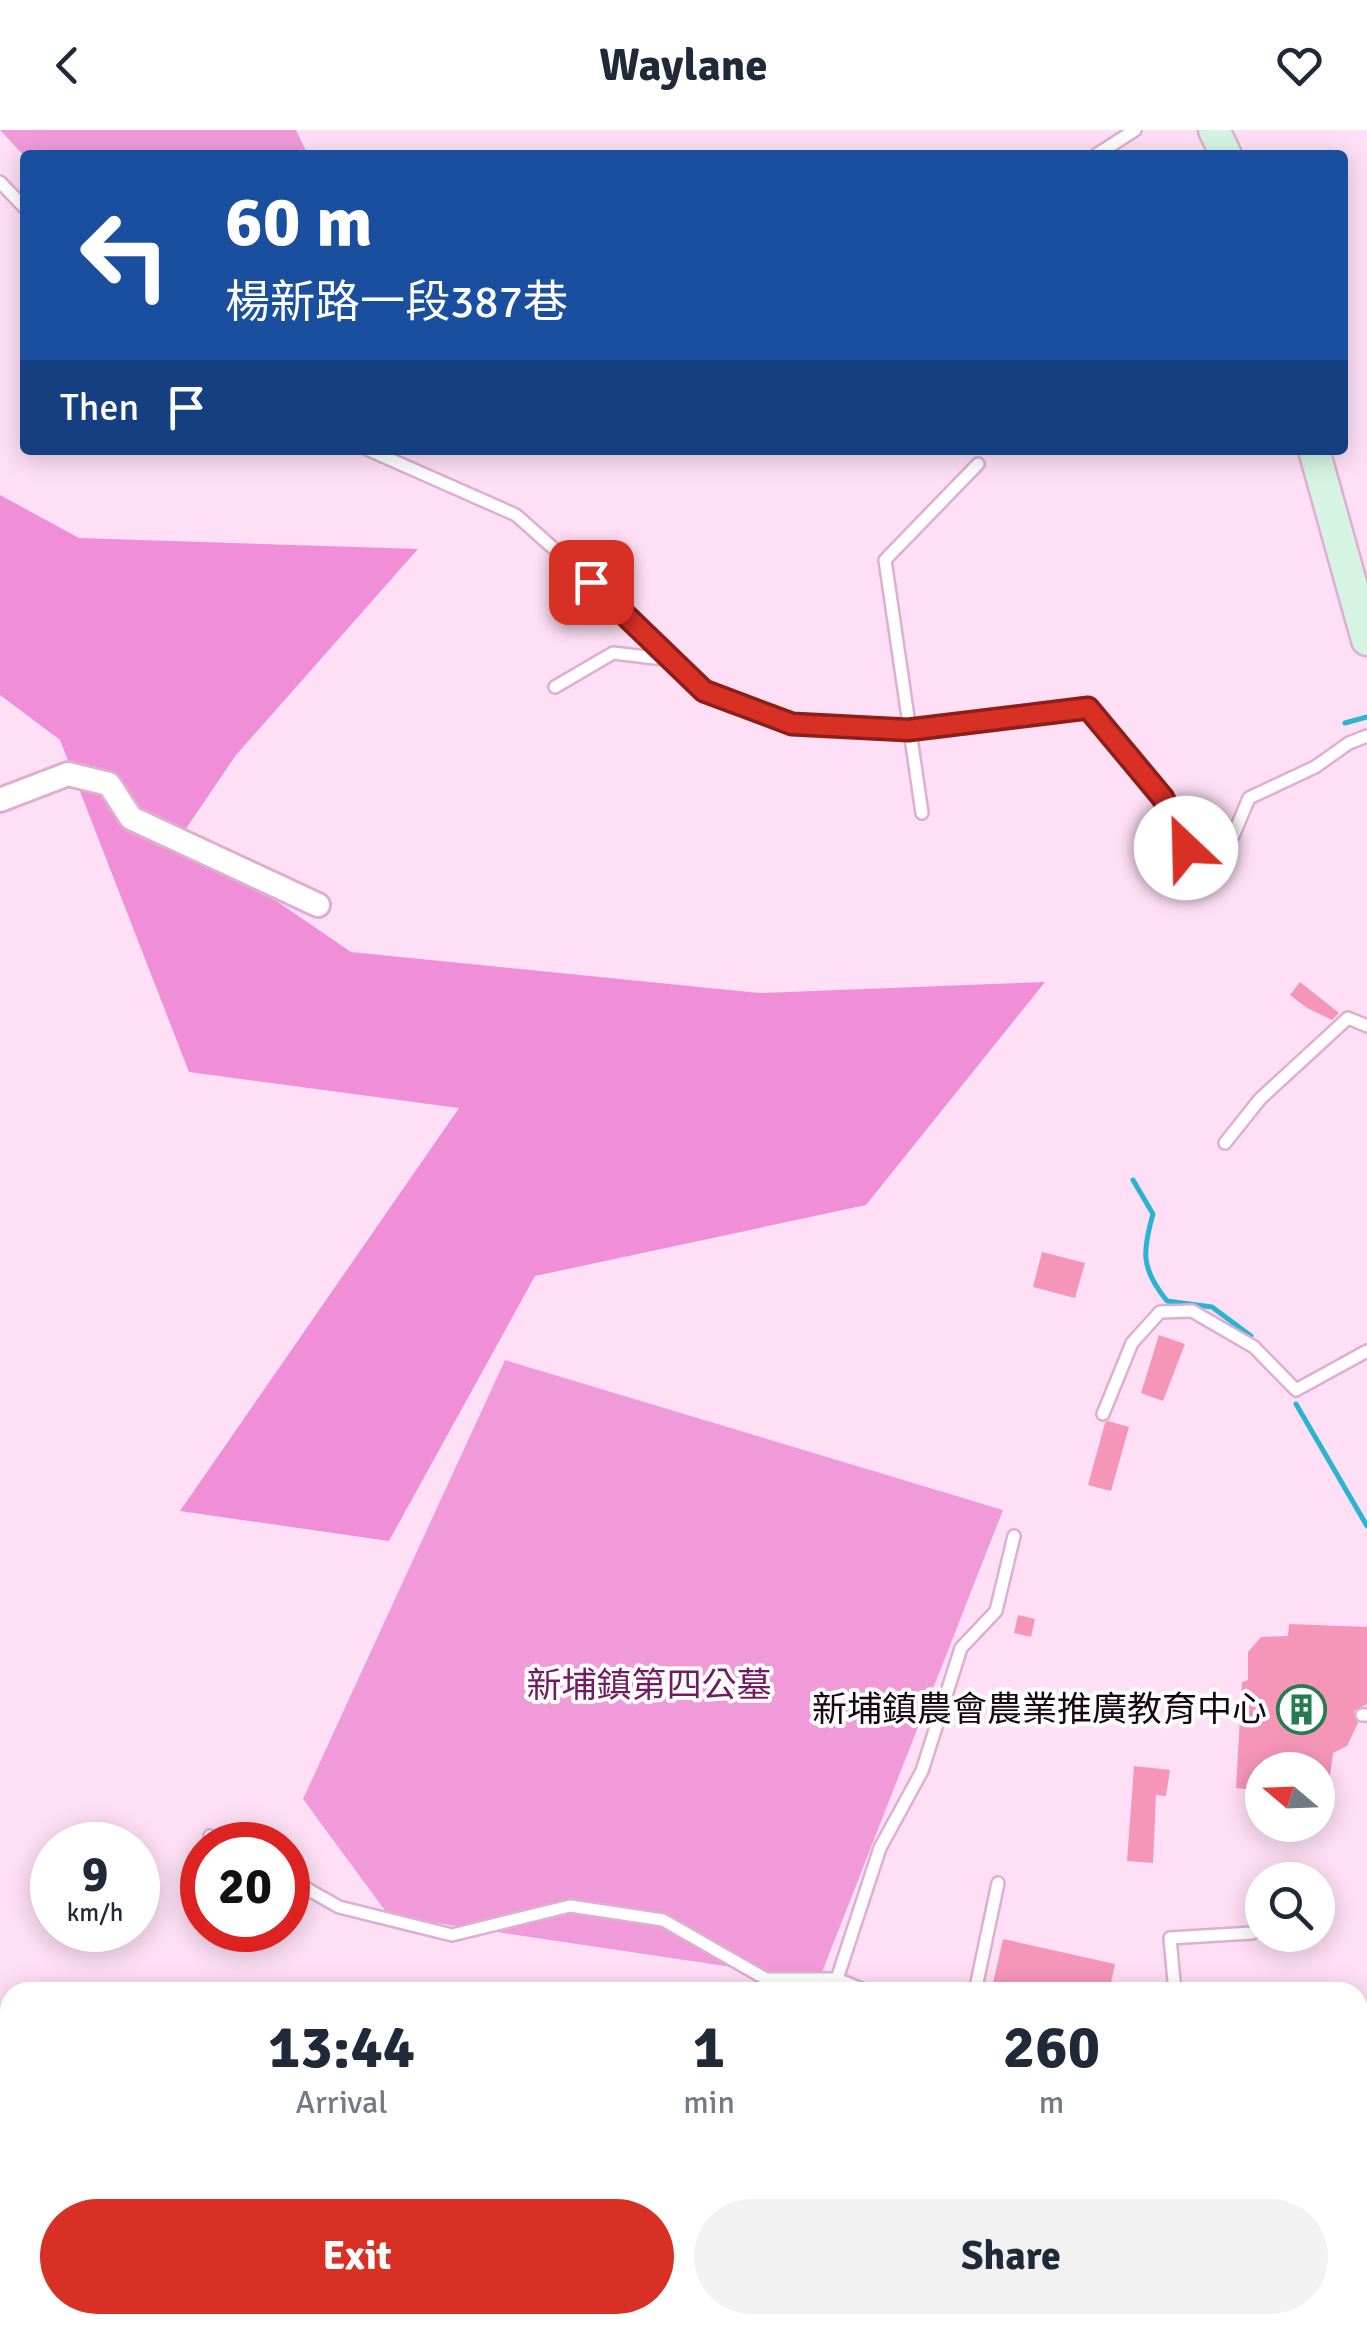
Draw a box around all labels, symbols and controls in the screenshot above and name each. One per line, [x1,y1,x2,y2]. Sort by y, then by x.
icon: back [40,38,95,93]
text: Waylane [599,38,768,93]
icon: heart [1272,38,1327,93]
text: 60 m [225,179,373,265]
icon: left [60,190,190,320]
text: 楊新路一段387巷 [225,275,568,330]
icon: arrive [159,380,214,435]
text: Then [60,384,139,431]
pin [549,540,634,625]
icon: arrive [564,555,619,610]
position arrow [1134,796,1238,900]
park label: 新埔鎮第四公墓 [526,1664,772,1707]
building icon: 新埔鎮農會農業推廣教育中心 [1276,1683,1328,1735]
place label: 新埔鎮農會農業推廣教育中心 [812,1688,1267,1731]
north arrow [1245,1752,1335,1842]
map controls [1245,1752,1335,1952]
speed limit sign: 20 [180,1822,310,1952]
text: 9 [81,1844,109,1906]
button: search [1245,1862,1335,1952]
text: km/h [67,1897,123,1928]
text: 13:44 [268,2011,415,2085]
text: 1 [693,2011,725,2085]
text: 260 [1003,2011,1100,2085]
text: Arrival [296,2083,388,2122]
text: min [683,2083,735,2122]
text: m [1039,2083,1064,2122]
button: Exit [40,2199,674,2314]
button: Share [694,2199,1328,2314]

